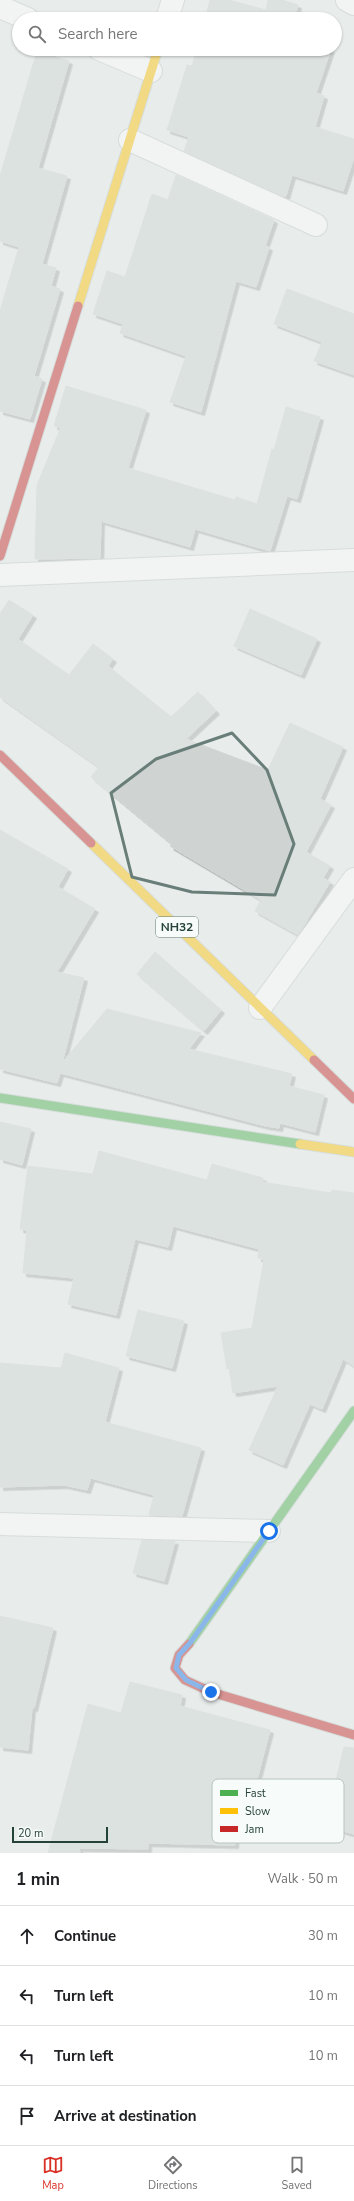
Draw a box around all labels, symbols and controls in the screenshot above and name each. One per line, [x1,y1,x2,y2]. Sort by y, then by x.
search box [12,12,342,56]
icon: search [26,23,48,45]
text: Search here [58,24,138,44]
road number: NH32 [156,917,198,937]
route start [260,1522,278,1540]
route end [202,1683,220,1701]
legend [212,1779,344,1843]
text: Fast [245,1786,266,1801]
text: Slow [245,1804,270,1819]
text: Jam [244,1822,264,1837]
scale bar [12,1825,108,1844]
text: 20 m [18,1826,43,1841]
text: 1 min [16,1868,60,1891]
text: Walk · 50 m [267,1870,338,1888]
icon: ahead [16,1925,38,1947]
text: Continue [54,1926,116,1946]
text: 30 m [308,1927,338,1945]
icon: left [16,1985,38,2007]
text: Turn left [54,1986,113,2006]
text: 10 m [308,1987,338,2005]
icon: left [16,2045,38,2067]
text: Turn left [54,2046,113,2066]
text: 10 m [308,2047,338,2065]
icon: arrive [16,2105,38,2127]
text: Arrive at destination [54,2106,197,2126]
tab: Map [42,2154,64,2193]
tab: Directions [148,2154,198,2193]
tab: Saved [282,2154,312,2193]

